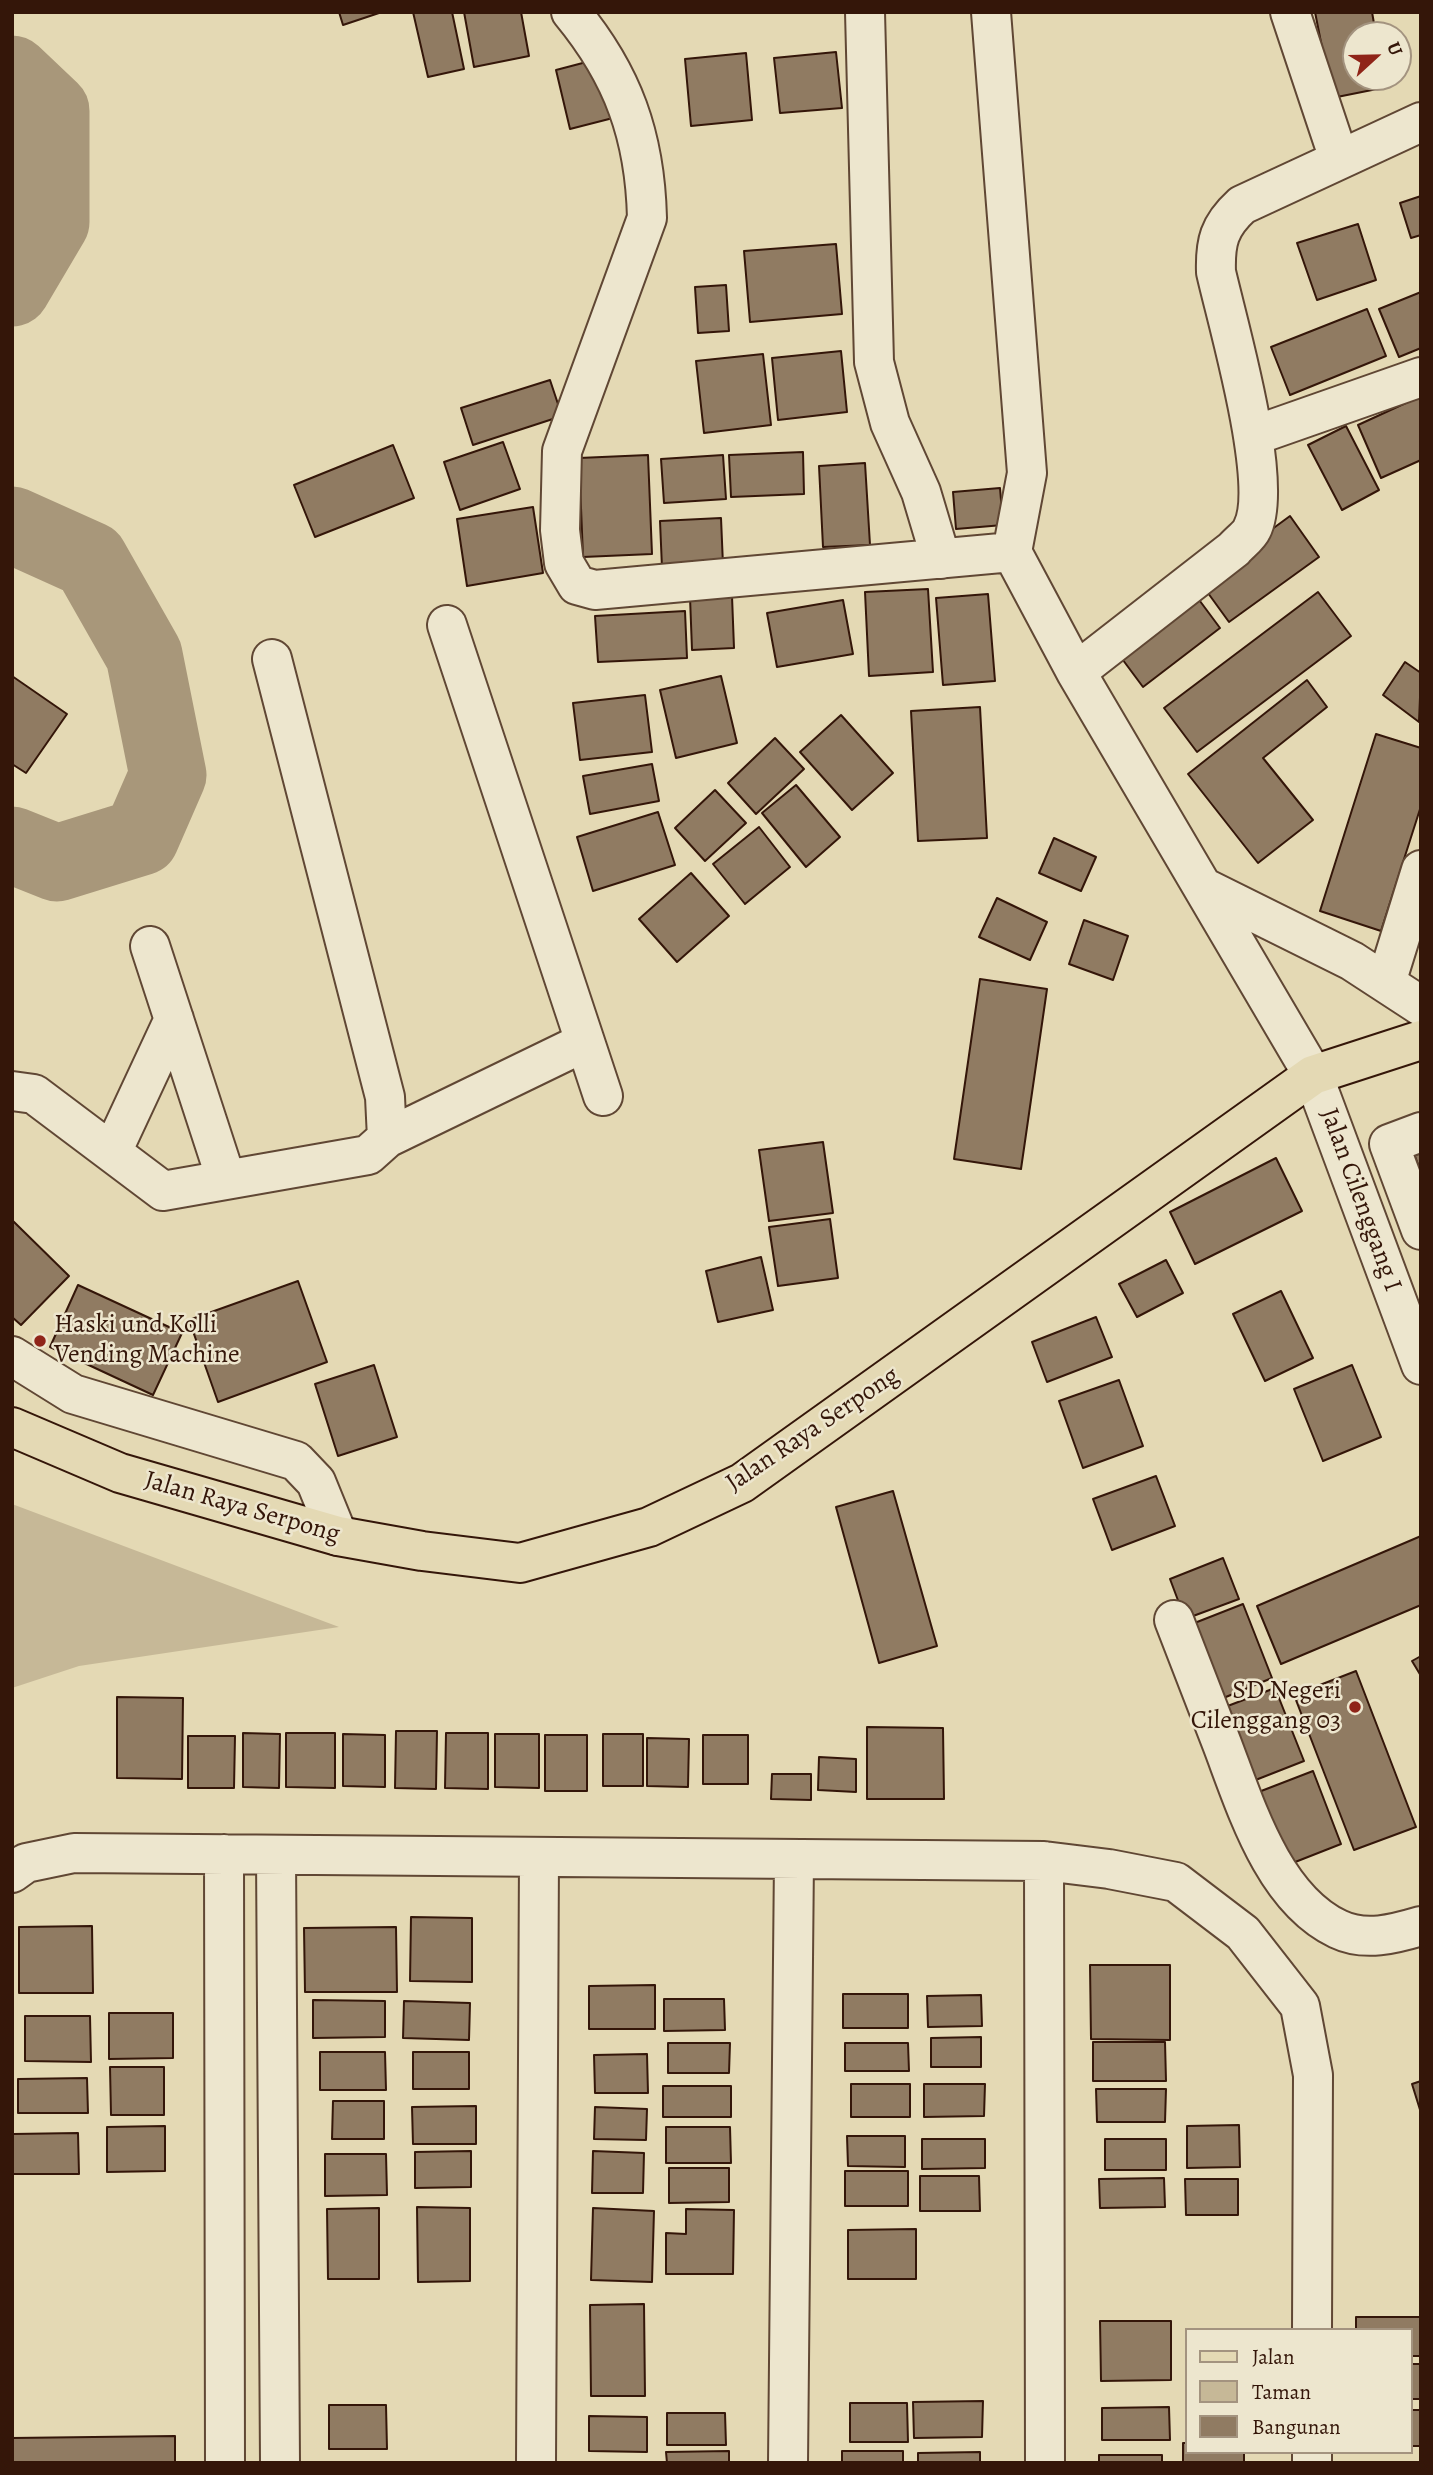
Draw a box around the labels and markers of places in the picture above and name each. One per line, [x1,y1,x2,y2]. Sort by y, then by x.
place label: Haski und Kolli Vending Machine [54,1310,240,1372]
marker: Haski und Kolli Vending Machine [32,1333,48,1349]
place label: SD Negeri Cilenggang 03 [1191,1676,1341,1738]
marker: SD Negeri Cilenggang 03 [1347,1699,1363,1715]

